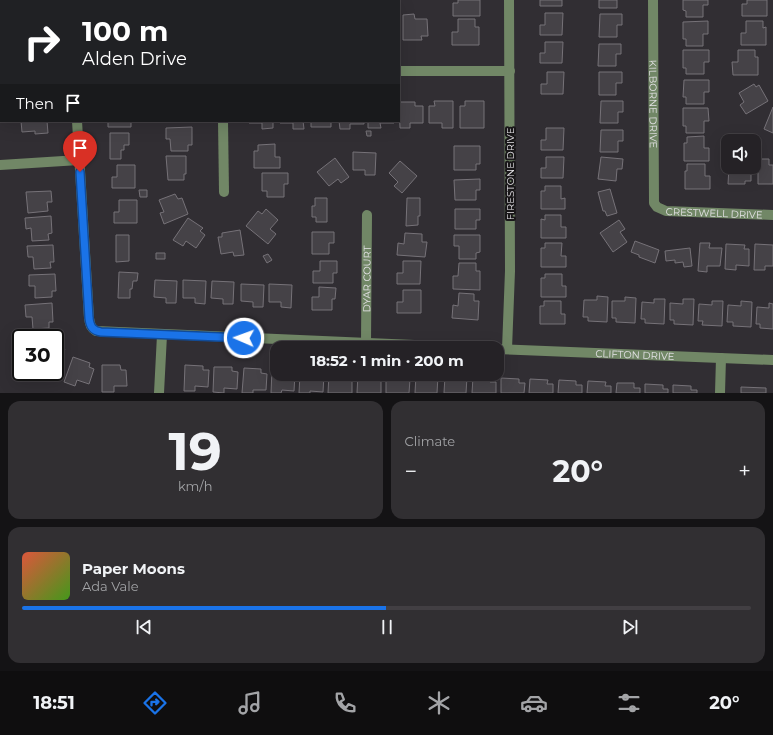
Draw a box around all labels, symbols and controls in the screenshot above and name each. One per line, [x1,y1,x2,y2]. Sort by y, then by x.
text: 100 m [82,14,168,48]
icon: right [16,16,68,68]
text: Alden Drive [82,48,187,70]
street label: KILBORNE DRIVE [646,60,660,149]
icon: arrive [62,92,84,114]
text: Then [16,94,54,113]
street label: FIRESTONE DRIVE [504,127,517,220]
pin [63,131,97,172]
map controls [721,134,761,174]
button: sound [721,134,761,174]
icon: arrive [69,137,91,159]
street label: CRESTWELL DRIVE [665,205,763,222]
street label: DYAR COURT [360,245,374,312]
position arrow [223,317,265,359]
speed limit sign: 30 [12,329,64,381]
street label: CLIFTON DRIVE [595,347,675,363]
text: 18:52 · 1 min · 200 m [310,351,464,370]
text: 19 [168,420,222,483]
text: Climate [405,433,455,449]
text: 20° [552,453,603,490]
text: − [405,458,417,485]
text: + [738,458,751,485]
text: km/h [178,478,213,494]
text: Paper Moons [82,559,185,578]
text: Ada Vale [82,578,139,594]
icon: previous [133,616,155,638]
icon: pause [376,616,398,638]
icon: next [619,616,641,638]
icon: directions [141,689,169,717]
icon: music [236,689,264,717]
icon: phone [331,689,359,717]
icon: climate [425,689,453,717]
icon: car [520,689,548,717]
icon: filters [615,689,643,717]
text: 18:51 [33,692,75,714]
text: 20° [709,692,740,714]

